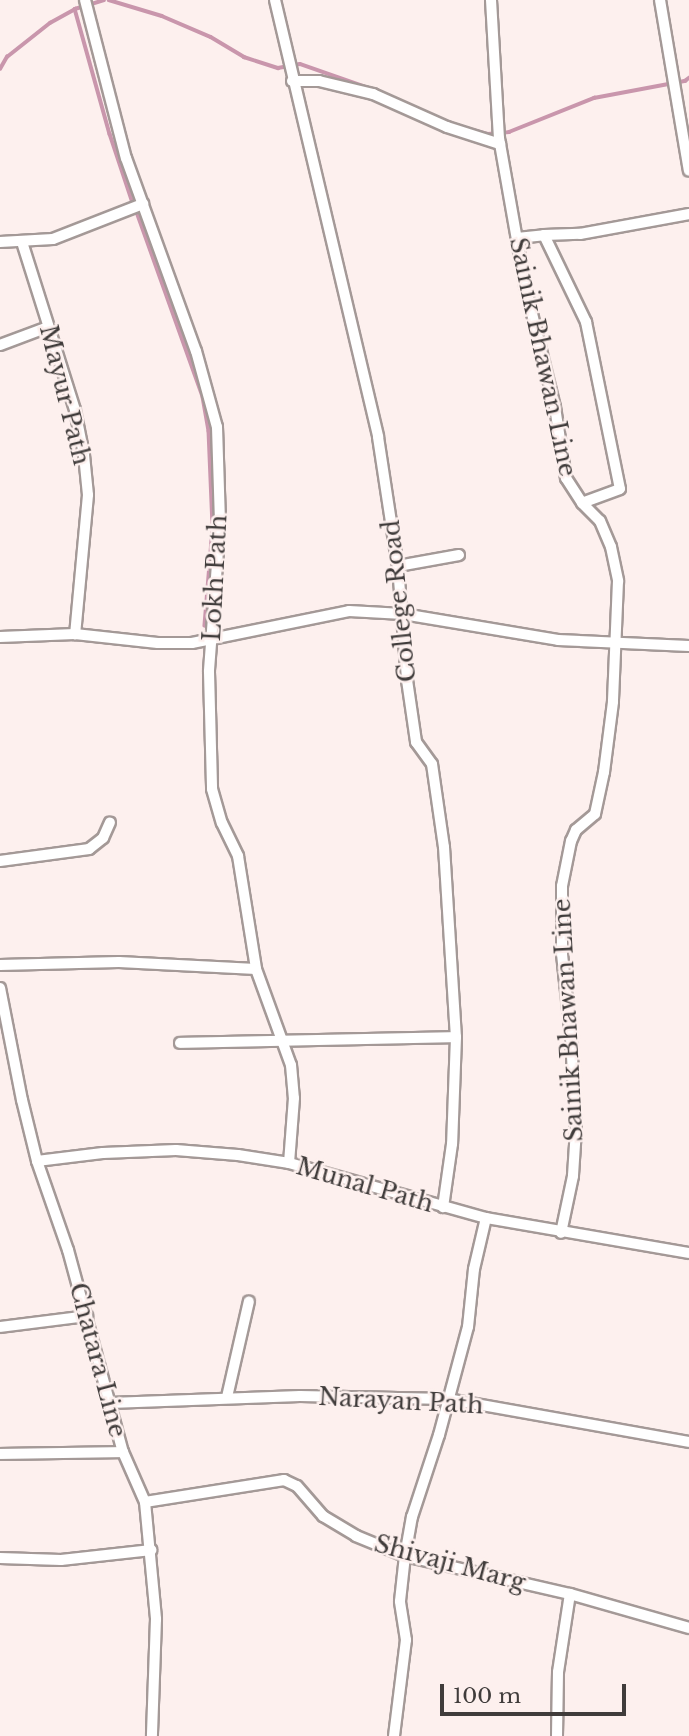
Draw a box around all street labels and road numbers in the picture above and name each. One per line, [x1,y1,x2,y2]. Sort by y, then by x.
street label: Sainik Bhawan Line [504,235,582,479]
street label: Mayur Path [34,322,96,468]
street label: Lokh Path [197,514,233,642]
street label: College Road [376,518,422,684]
street label: Sainik Bhawan Line [547,897,589,1143]
street label: Munal Path [293,1152,437,1218]
street label: Chatara Line [64,1279,132,1441]
street label: Narayan Path [318,1382,484,1420]
street label: Shivaji Marg [371,1529,529,1597]

